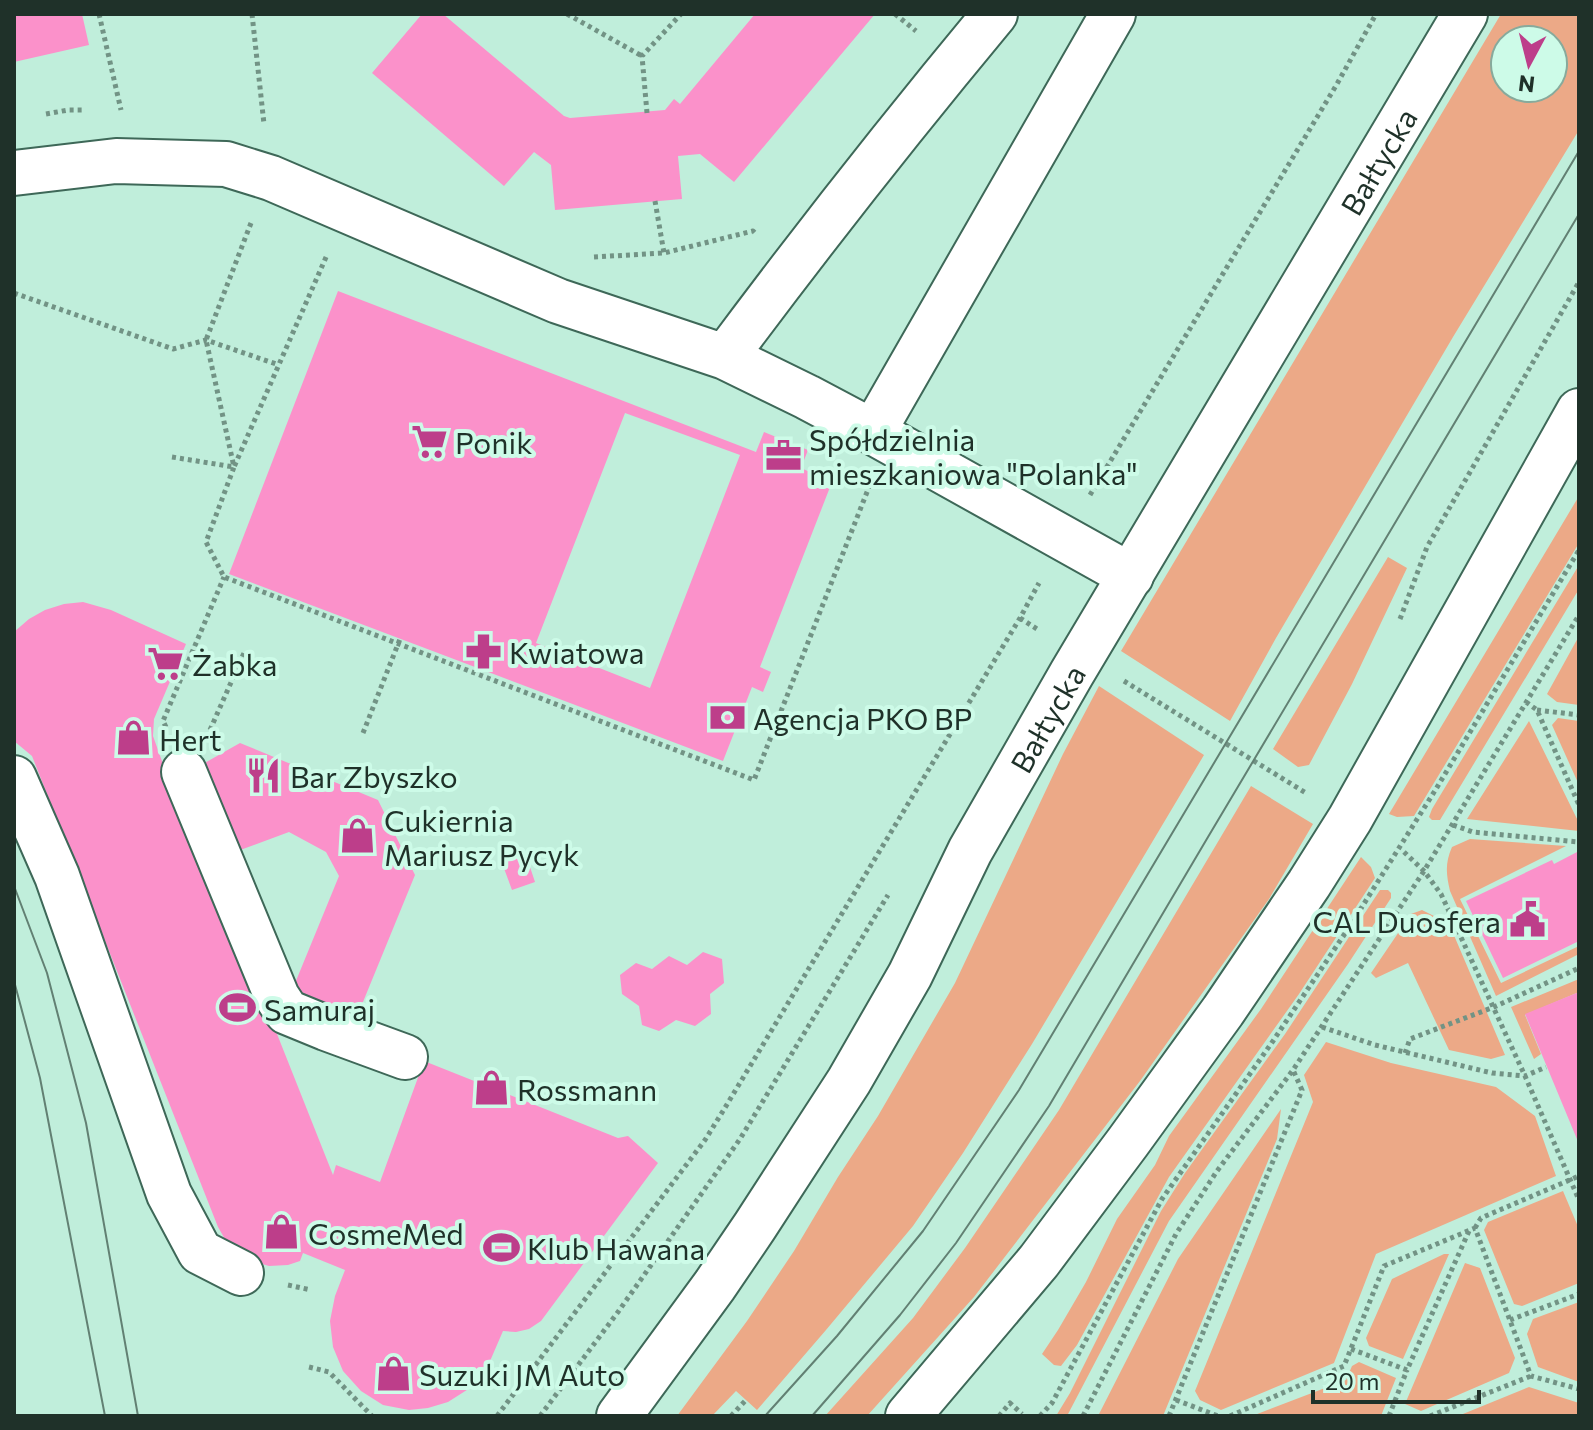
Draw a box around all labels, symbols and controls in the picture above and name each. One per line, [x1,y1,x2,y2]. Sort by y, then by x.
north arrow [1489,24,1569,104]
text: N [1517,70,1536,99]
street label: Bałtycka [1331,101,1424,221]
place label: Spółdzielnia mieszkaniowa "Polanka" [809,420,1138,491]
supermarket icon: Ponik [410,422,448,460]
place label: Ponik [455,423,532,460]
office icon: Spółdzielnia mieszkaniowa "Polanka" [764,436,802,474]
pharmacy icon: Kwiatowa [464,632,502,670]
place label: Kwiatowa [509,633,644,670]
supermarket icon: Żabka [147,644,185,682]
place label: Żabka [192,645,278,682]
street label: Bałtycka [1001,657,1092,778]
bank icon: Agencja PKO BP [708,698,746,736]
place label: Agencja PKO BP [753,699,972,736]
shop icon: Hert [114,719,152,757]
place label: Hert [159,720,222,757]
restaurant icon: Bar Zbyszko [245,756,283,794]
place label: Bar Zbyszko [290,757,458,794]
place label: Cukiernia Mariusz Pycyk [384,801,579,872]
shop icon: Cukiernia Mariusz Pycyk [339,817,377,855]
public building icon: CAL Duosfera [1508,901,1546,939]
place label: CAL Duosfera [1312,902,1501,939]
sports icon: Samuraj [219,989,257,1027]
place label: Samuraj [264,990,375,1027]
shop icon: Rossmann [472,1069,510,1107]
place label: Rossmann [517,1070,657,1107]
shop icon: CosmeMed [263,1213,301,1251]
place label: CosmeMed [308,1214,464,1251]
sports icon: Klub Hawana [482,1228,520,1266]
place label: Klub Hawana [527,1229,705,1266]
shop icon: Suzuki JM Auto [374,1354,412,1392]
scale bar [1313,1354,1479,1404]
place label: Suzuki JM Auto [419,1355,625,1392]
text: 20 m [1325,1366,1379,1395]

